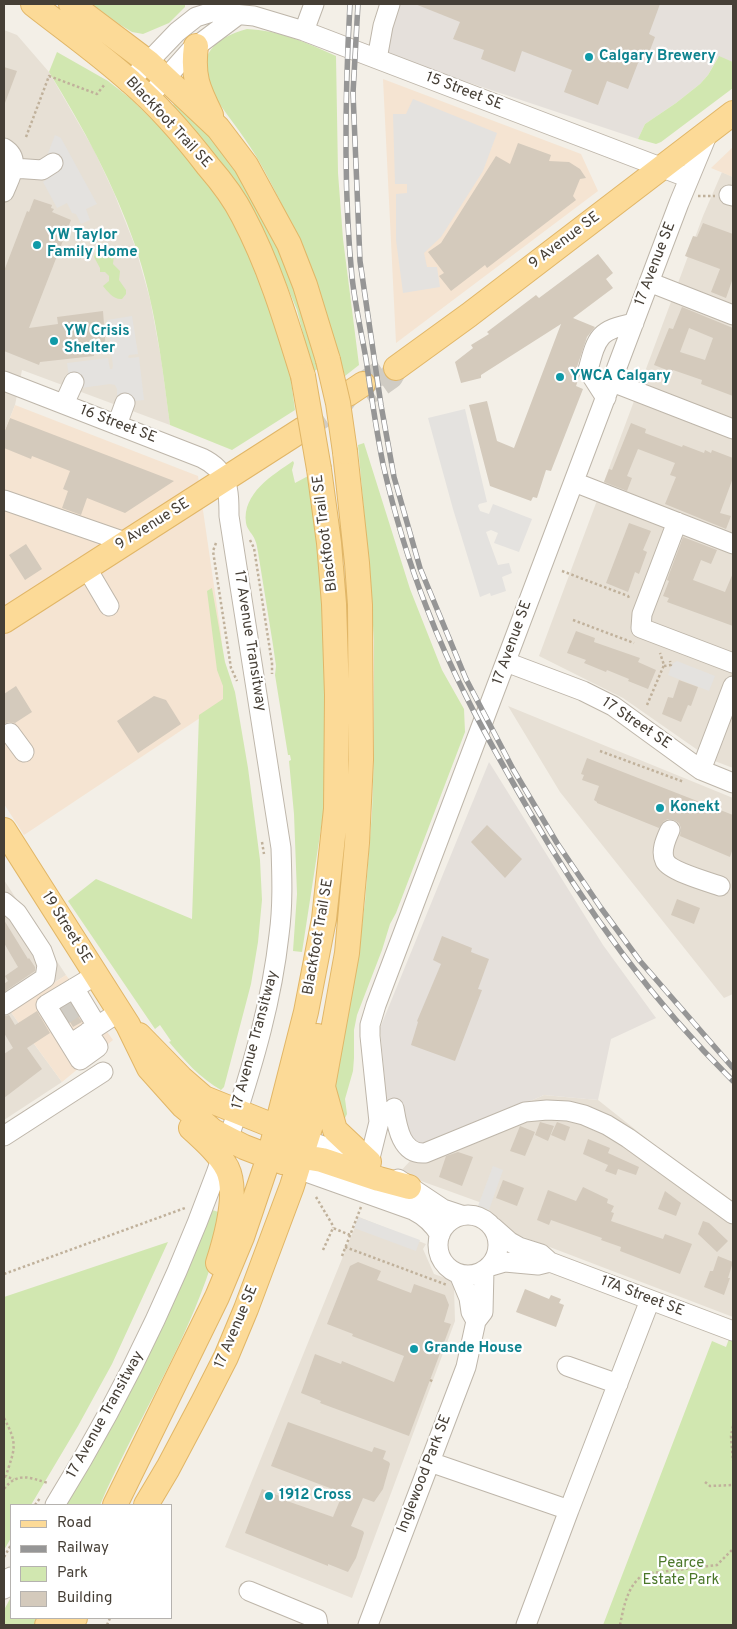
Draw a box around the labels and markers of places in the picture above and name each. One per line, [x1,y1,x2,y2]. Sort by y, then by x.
place label: Calgary Brewery [599,48,716,66]
marker: Calgary Brewery [583,51,595,63]
place label: YW Taylor Family Home [47,227,138,262]
marker: YW Taylor Family Home [31,239,43,251]
place label: YW Crisis Shelter [64,323,130,358]
marker: YW Crisis Shelter [48,335,60,347]
place label: YWCA Calgary [570,368,671,386]
marker: YWCA Calgary [554,371,566,383]
place label: Konekt [670,799,720,817]
marker: Konekt [654,802,666,814]
place label: Grande House [424,1340,522,1358]
marker: Grande House [408,1343,420,1355]
place label: 1912 Cross [279,1487,352,1505]
marker: 1912 Cross [263,1490,275,1502]

